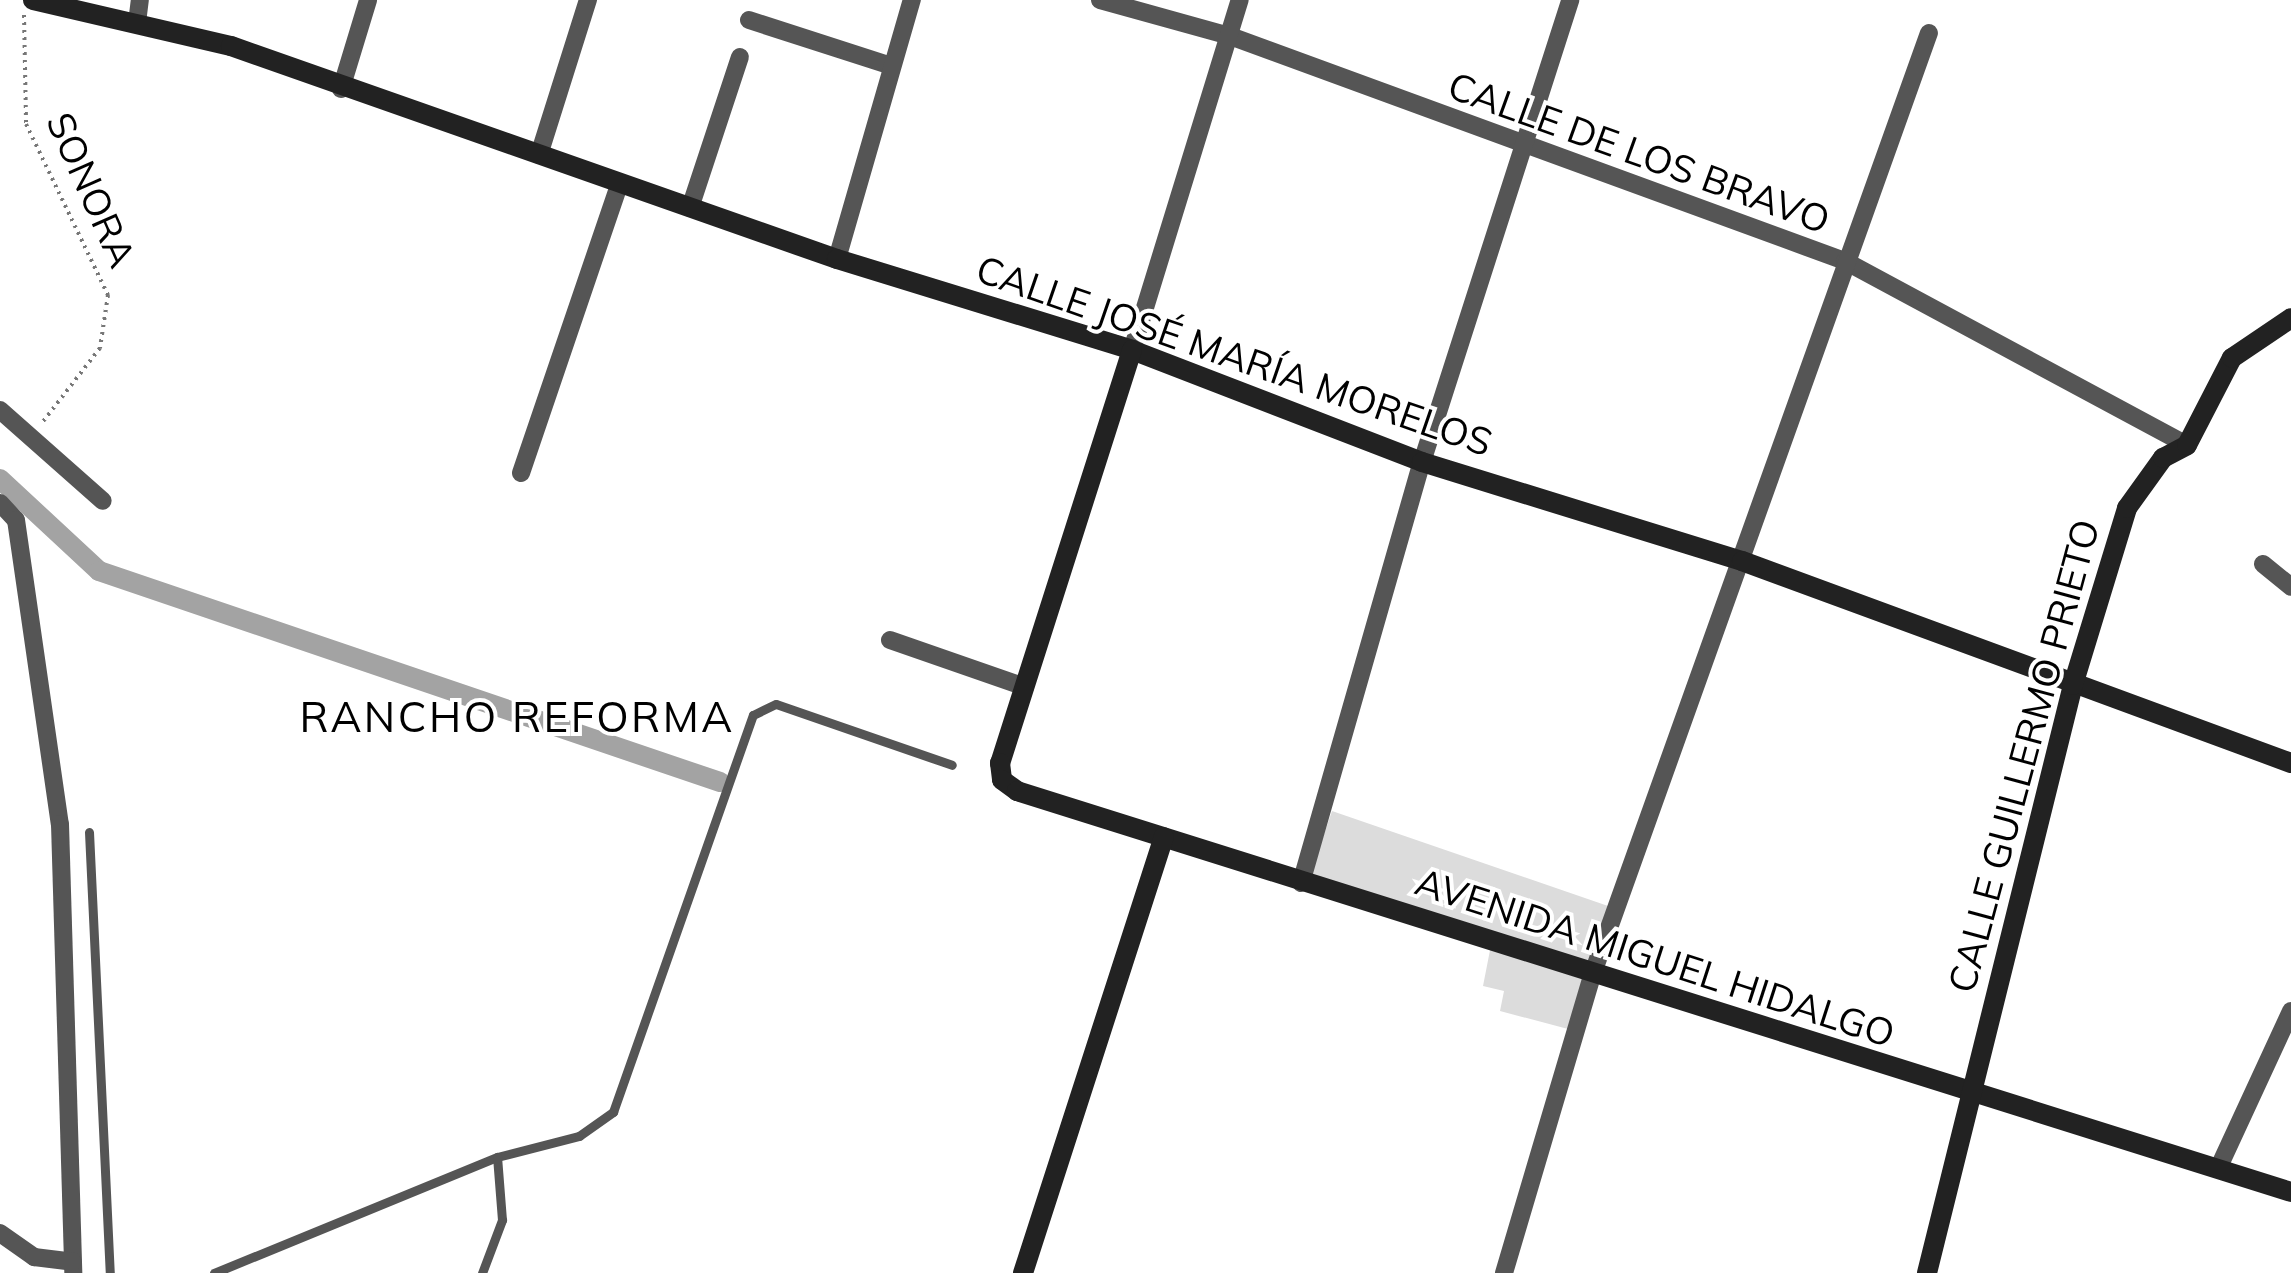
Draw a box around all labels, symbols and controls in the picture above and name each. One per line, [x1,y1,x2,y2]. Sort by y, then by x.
street label: CALLE DE LOS BRAVO [1442,63,1836,243]
street label: SONORA [37,106,145,274]
street label: CALLE JOSÉ MARÍA MORELOS [970,246,1498,466]
street label: CALLE GUILLERMO PRIETO [1939,515,2109,997]
district label: RANCHO REFORMA [299,692,735,742]
street label: AVENIDA MIGUEL HIDALGO [1410,859,1900,1057]

